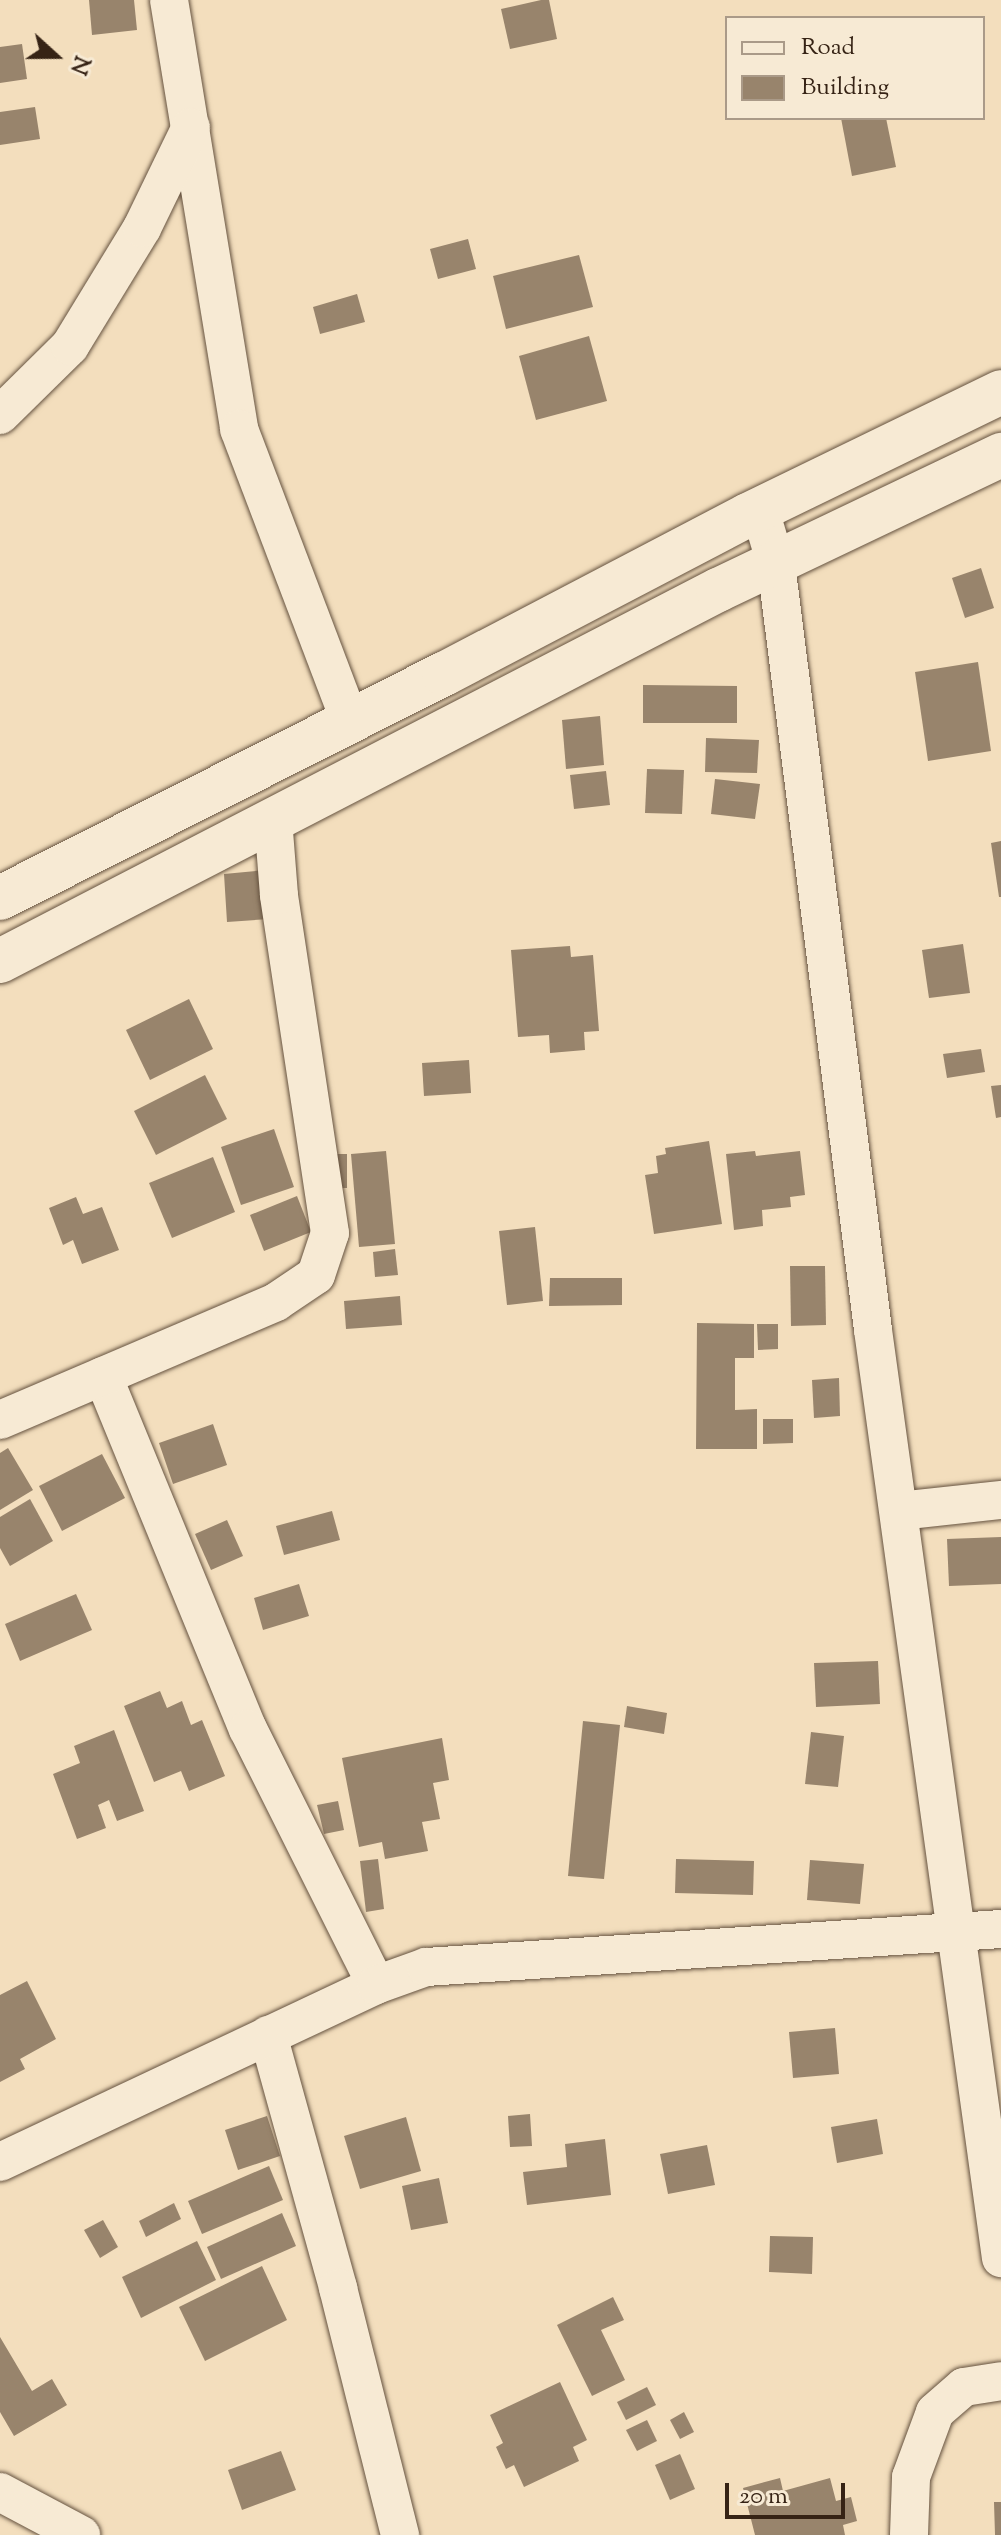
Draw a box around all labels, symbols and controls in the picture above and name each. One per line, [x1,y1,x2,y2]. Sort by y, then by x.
north arrow [16,16,96,96]
legend [725,16,985,120]
text: Road [801,31,855,65]
text: N [60,51,96,79]
text: Building [801,71,889,105]
scale bar [729,2467,849,2517]
text: 20 m [739,2480,788,2514]

